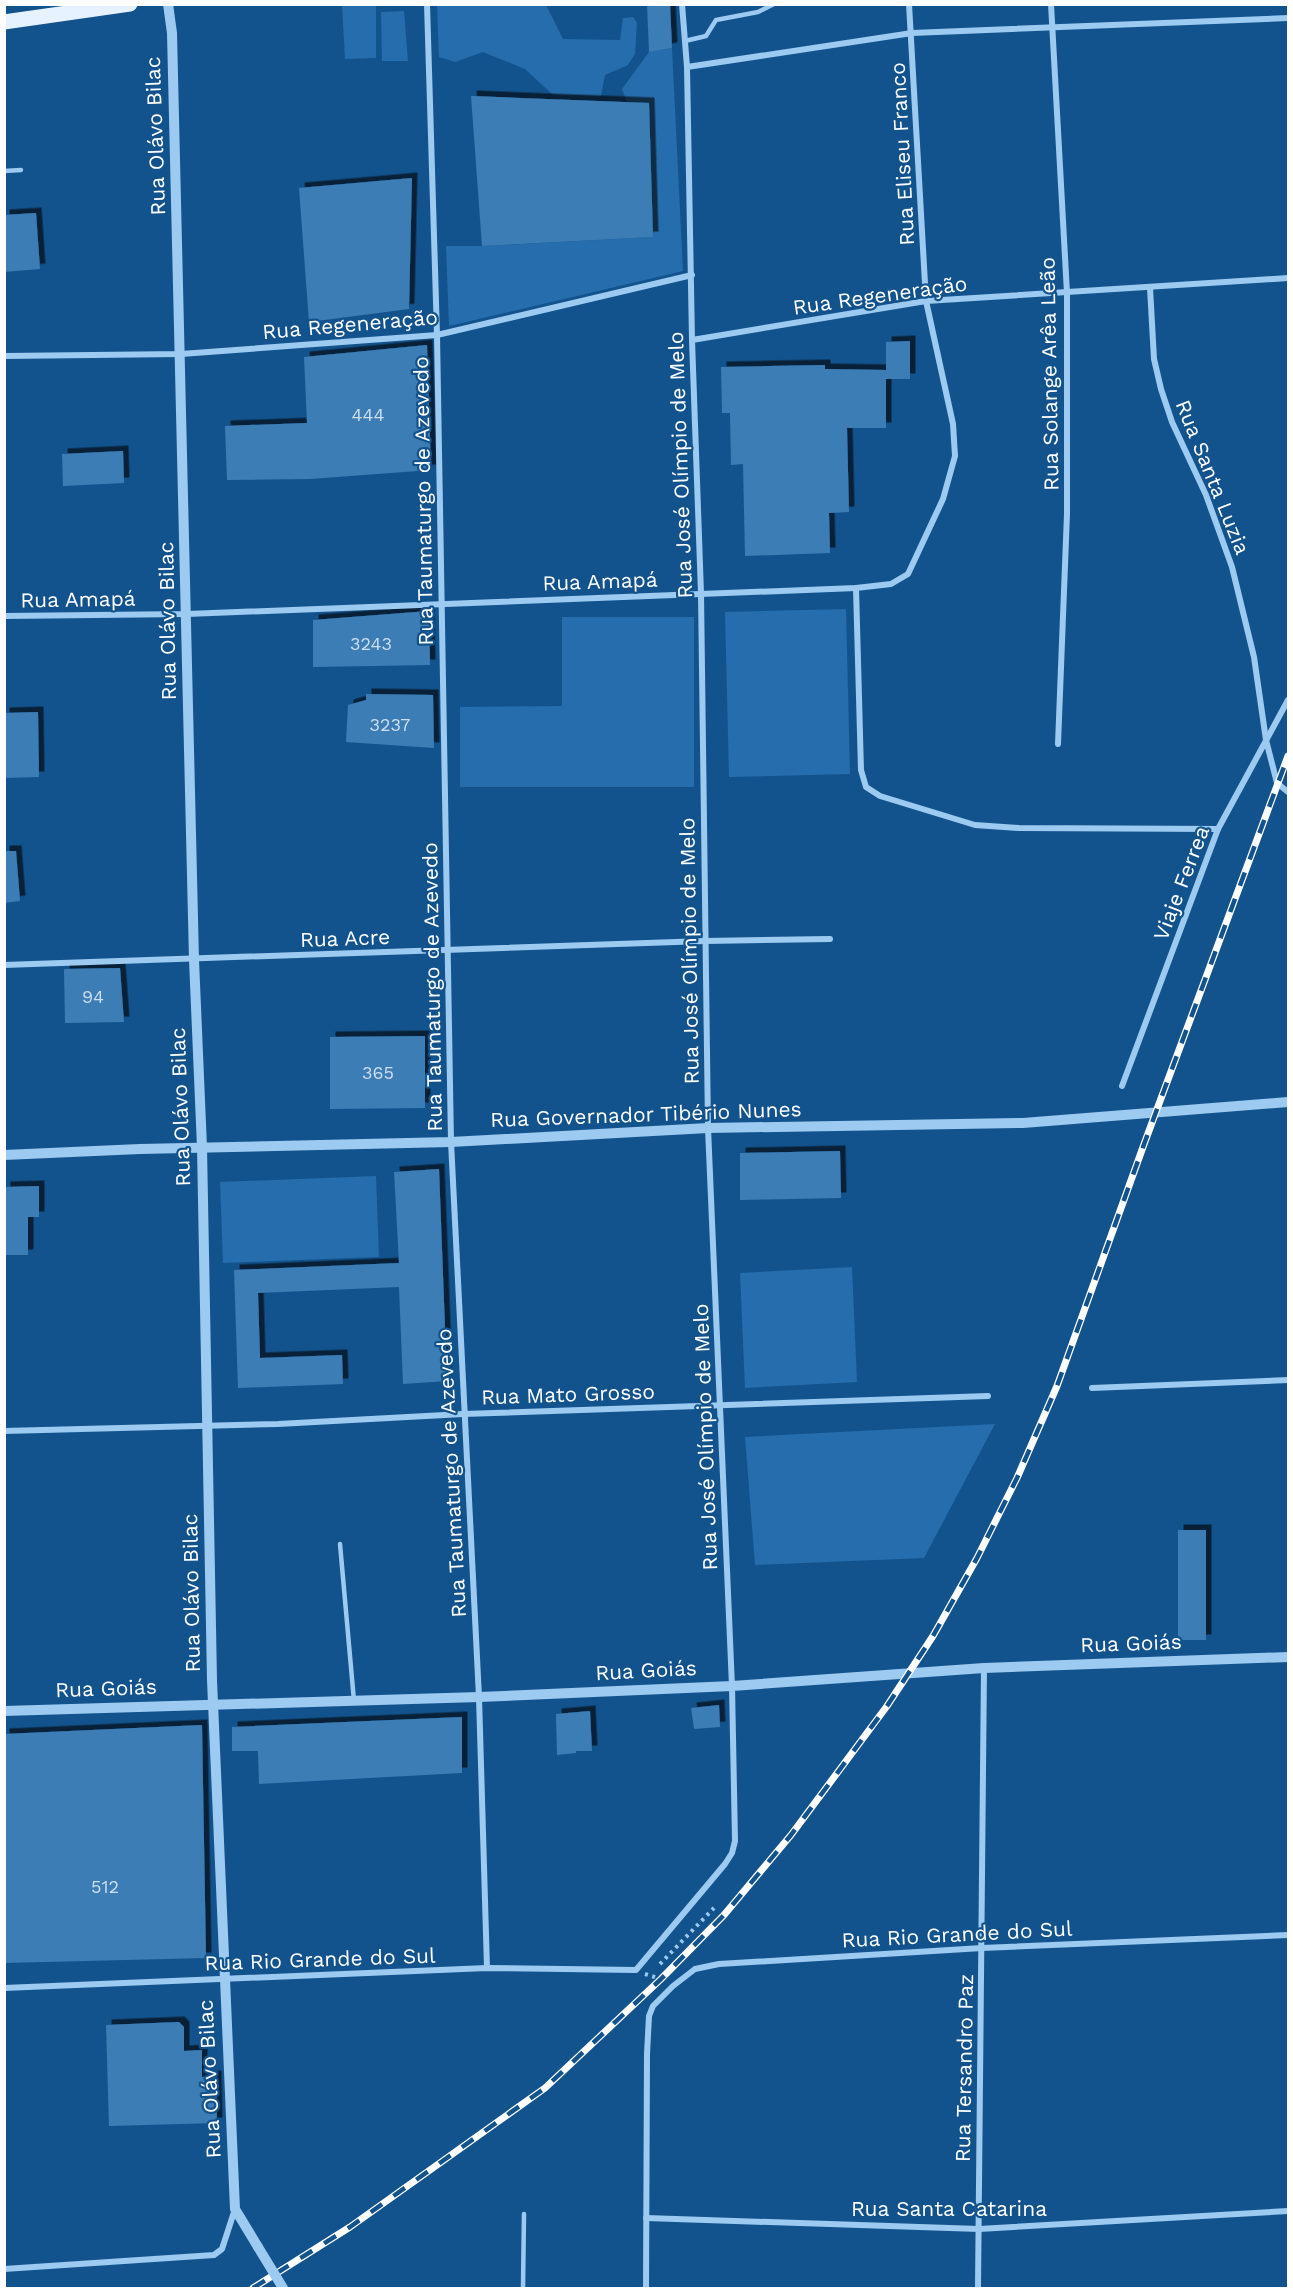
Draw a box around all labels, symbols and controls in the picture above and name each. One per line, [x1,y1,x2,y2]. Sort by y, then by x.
street label: Rua Olávo Bilac [140,56,170,216]
street label: Rua Eliseu Franco [885,62,919,246]
street label: Rua Solange Arêa Leão [1034,257,1064,491]
street label: Rua Regeneração [791,270,969,320]
street label: Rua Regeneração [261,304,439,344]
street label: Rua José Olímpio de Melo [663,331,697,599]
street label: Rua Taumaturgo de Azevedo [408,356,438,646]
street label: Rua Santa Luzia [1171,396,1255,558]
house number: 444 [352,404,385,425]
street label: Rua Olávo Bilac [153,541,181,701]
street label: Rua Amapá [542,566,658,596]
street label: Rua Amapá [20,585,136,613]
house number: 3243 [350,633,392,654]
house number: 3237 [370,714,410,735]
street label: Rua José Olímpio de Melo [674,817,704,1085]
street label: Viaje Ferrea [1148,822,1214,944]
street label: Rua Taumaturgo de Azevedo [417,842,447,1132]
street label: Rua Acre [299,924,391,952]
house number: 94 [82,986,104,1007]
street label: Rua Olávo Bilac [165,1027,195,1187]
house number: 365 [362,1062,394,1083]
street label: Rua Governador Tibério Nunes [490,1096,802,1132]
street label: Rua José Olímpio de Melo [688,1303,722,1571]
street label: Rua Taumaturgo de Azevedo [431,1328,471,1618]
street label: Rua Mato Grosso [481,1378,655,1410]
street label: Rua Olávo Bilac [177,1513,205,1673]
street label: Rua Goiás [1080,1629,1182,1657]
street label: Rua Goiás [595,1655,697,1685]
street label: Rua Goiás [55,1674,157,1702]
house number: 512 [91,1876,119,1897]
street label: Rua Rio Grande do Sul [841,1915,1074,1953]
street label: Rua Rio Grande do Sul [204,1942,436,1976]
street label: Rua Tersandro Paz [950,1974,978,2162]
street label: Rua Olávo Bilac [192,1999,226,2159]
street label: Rua Santa Catarina [851,2196,1047,2221]

